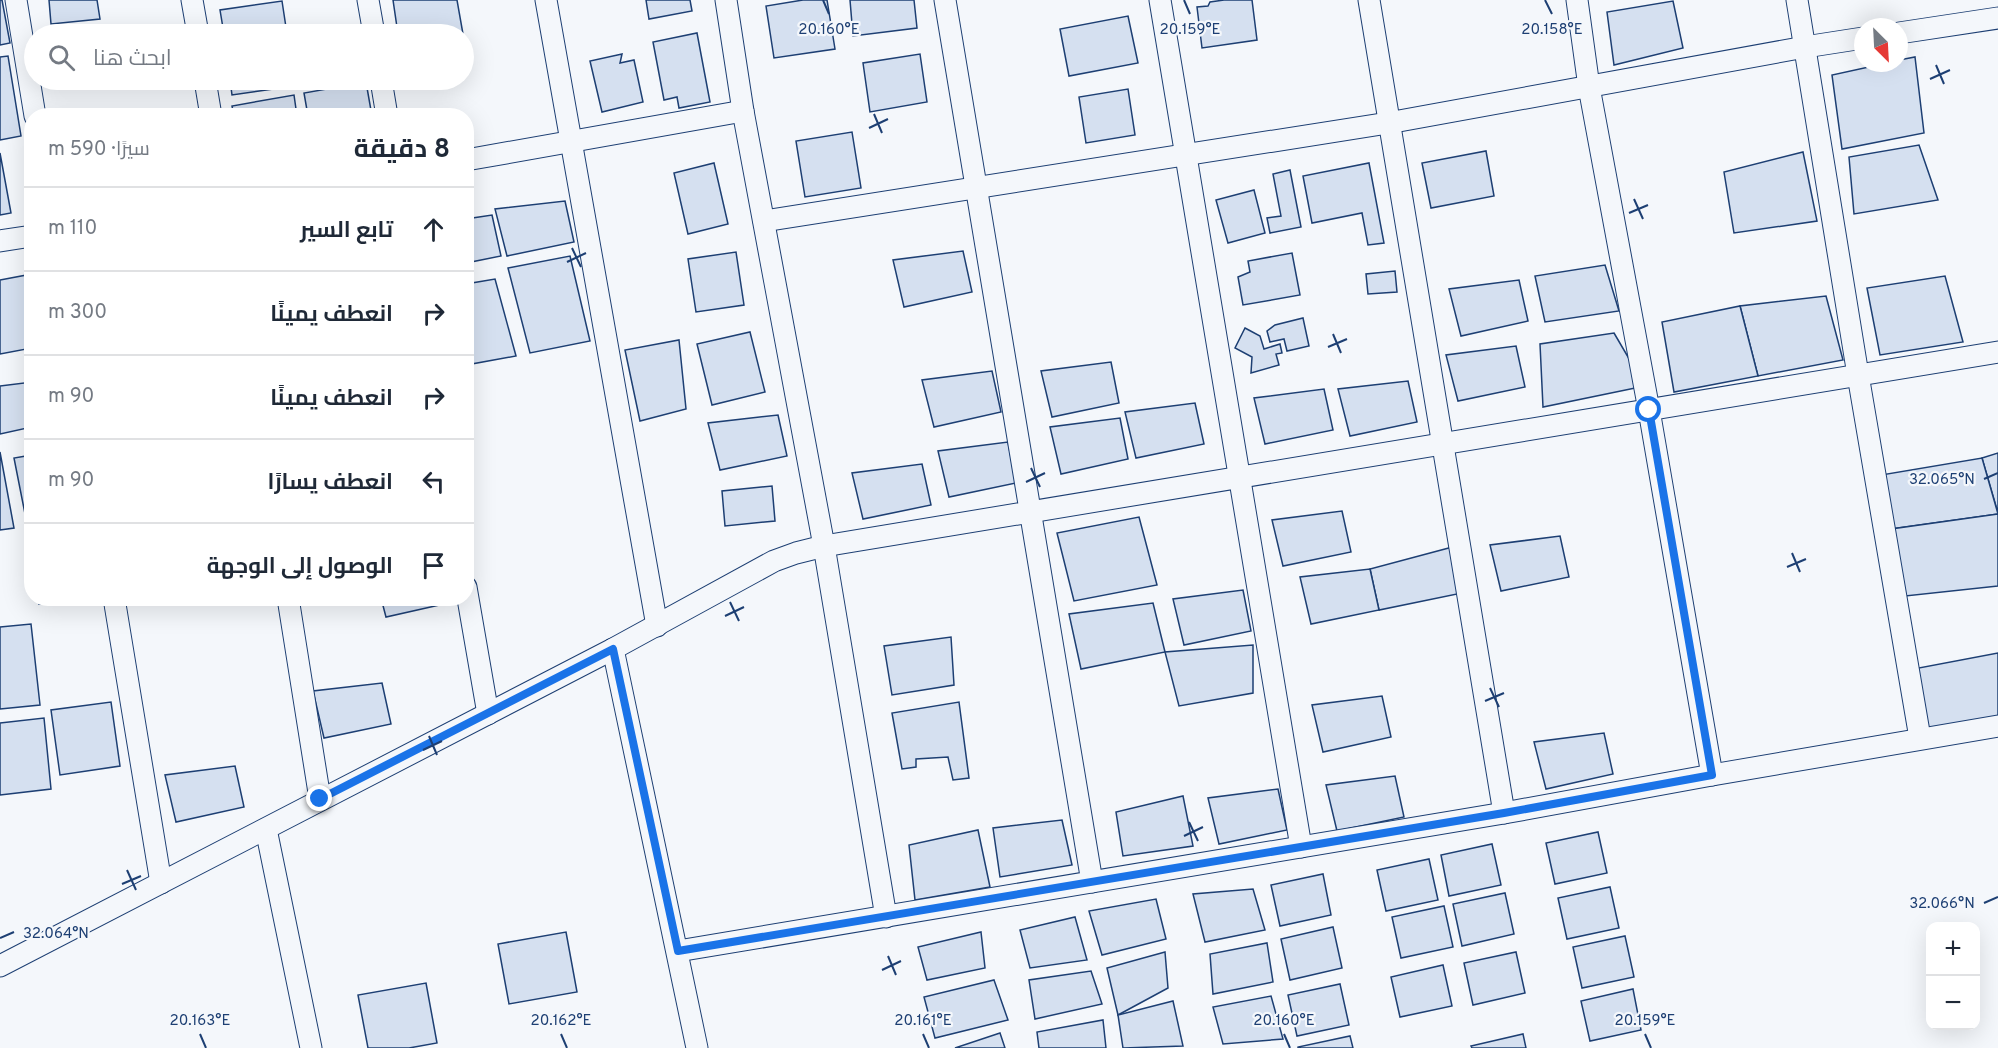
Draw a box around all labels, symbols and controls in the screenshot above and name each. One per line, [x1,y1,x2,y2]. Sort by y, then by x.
north arrow [1854,18,1908,72]
text: 20.160°E [798,21,860,40]
text: 20.159°E [1159,21,1221,40]
text: 20.158°E [1521,21,1583,40]
search box [24,24,474,90]
icon: search [45,41,78,74]
text: ابحث هنا [93,46,172,73]
text: 8 دقيقة [354,134,450,167]
text: سيرًا · 590 m [48,137,150,163]
icon: ahead [417,213,450,246]
text: 110 m [48,216,97,242]
text: تابع السير [300,218,393,245]
icon: right [417,297,450,330]
text: 300 m [48,300,107,326]
text: انعطف يمينًا [270,302,393,329]
icon: right [417,381,450,414]
text: 90 m [48,384,94,410]
text: انعطف يمينًا [270,386,393,413]
route start [1635,396,1661,422]
icon: left [417,465,450,498]
text: 90 m [48,468,94,494]
text: انعطف يسارًا [268,470,393,497]
text: 32.065°N [1909,471,1975,490]
icon: arrive [417,549,450,582]
text: الوصول إلى الوجهة [207,554,393,581]
route end [306,785,332,811]
text: 32.066°N [1909,895,1975,914]
map controls [1926,922,1980,1030]
button: + [1926,922,1980,976]
text: 32.064°N [23,925,89,944]
button: − [1926,976,1980,1030]
text: 20.163°E [170,1012,230,1031]
text: 20.162°E [530,1012,592,1031]
text: 20.161°E [894,1012,952,1031]
text: 20.160°E [1253,1012,1315,1031]
text: 20.159°E [1614,1012,1676,1031]

